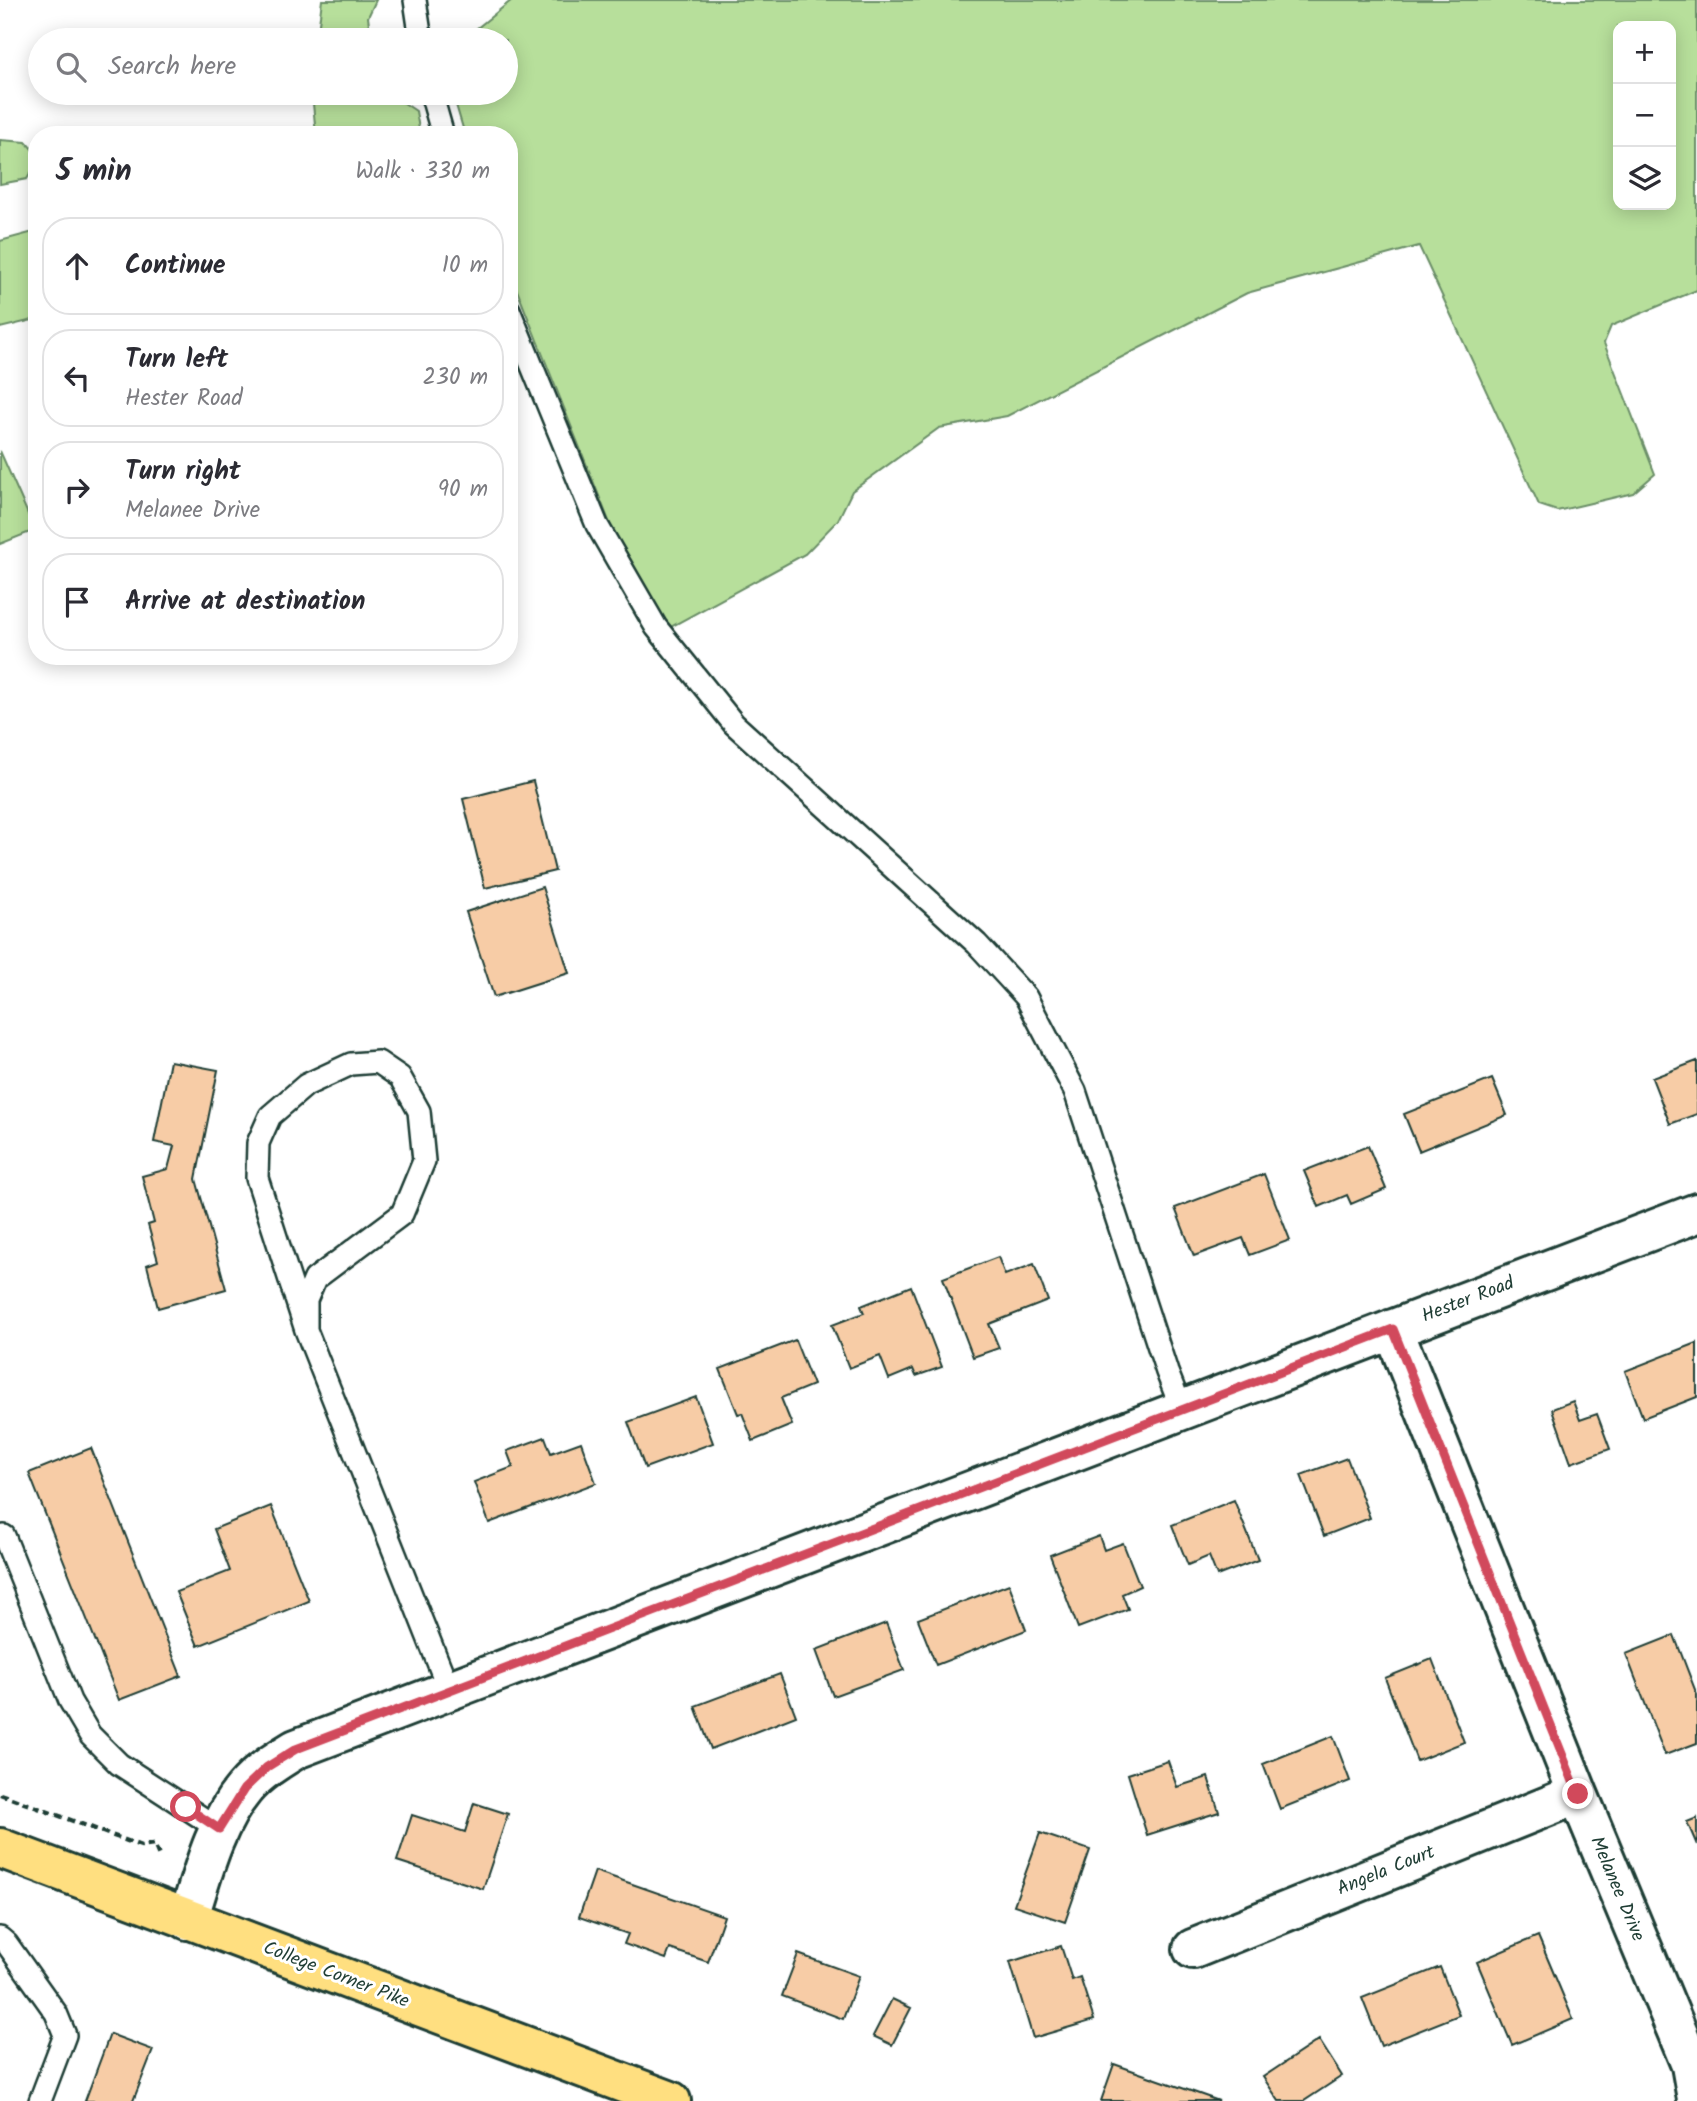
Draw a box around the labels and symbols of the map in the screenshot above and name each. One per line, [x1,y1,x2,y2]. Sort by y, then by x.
street label: Hester Road [1417,1268,1519,1331]
route end [1562,1778,1593,1809]
route start [170,1791,201,1822]
street label: Melanee Drive [1581,1832,1653,1947]
street label: Angela Court [1333,1838,1440,1904]
street label: College Corner Pike [259,1933,414,2017]

